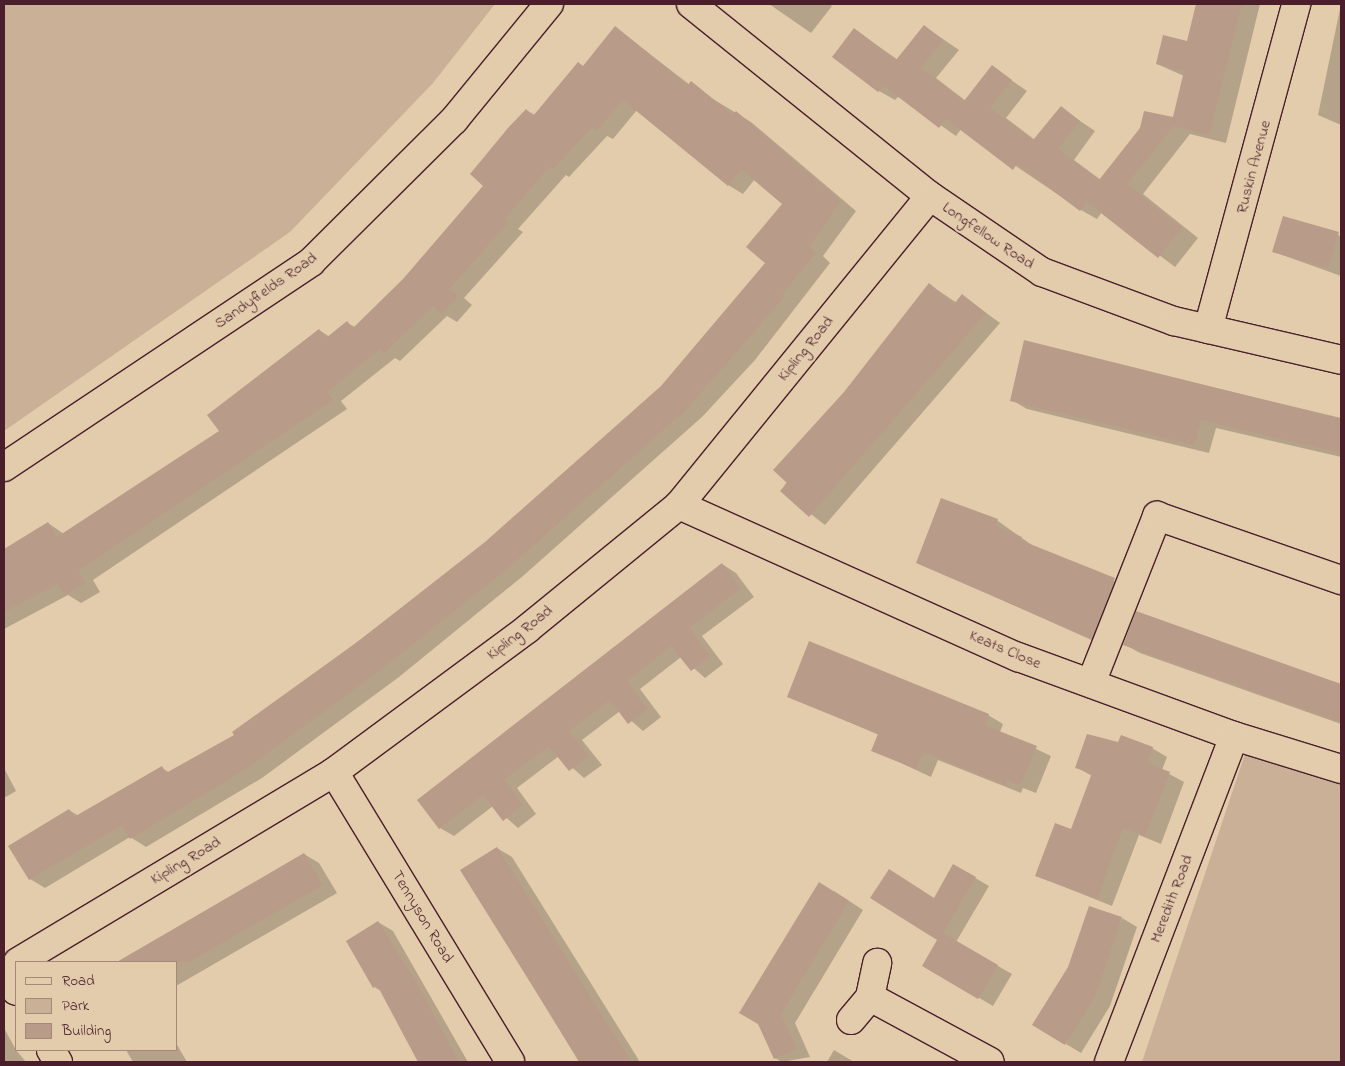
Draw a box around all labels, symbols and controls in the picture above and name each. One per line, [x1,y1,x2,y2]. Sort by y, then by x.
street label: Ruskin Avenue [1232,118,1276,216]
street label: Longfellow Road [938,198,1038,274]
street label: Sandyfields Road [211,248,321,334]
street label: Kipling Road [774,313,838,385]
street label: Kipling Road [483,601,557,665]
street label: Keats Close [966,626,1044,674]
street label: Kipling Road [147,833,225,889]
street label: Meredith Road [1146,852,1198,946]
street label: Tennyson Road [387,867,457,967]
legend [15,961,178,1051]
text: Road [62,970,95,992]
text: Park [62,995,89,1017]
text: Building [62,1020,111,1042]

